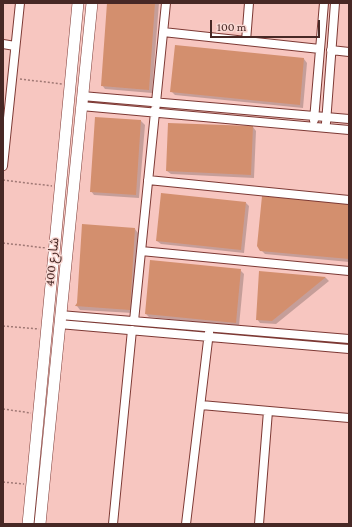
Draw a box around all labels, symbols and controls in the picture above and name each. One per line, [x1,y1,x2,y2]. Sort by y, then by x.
scale bar [212,12,322,38]
text: 100 m [217,20,246,34]
street label: شارع 400 [42,237,62,287]

